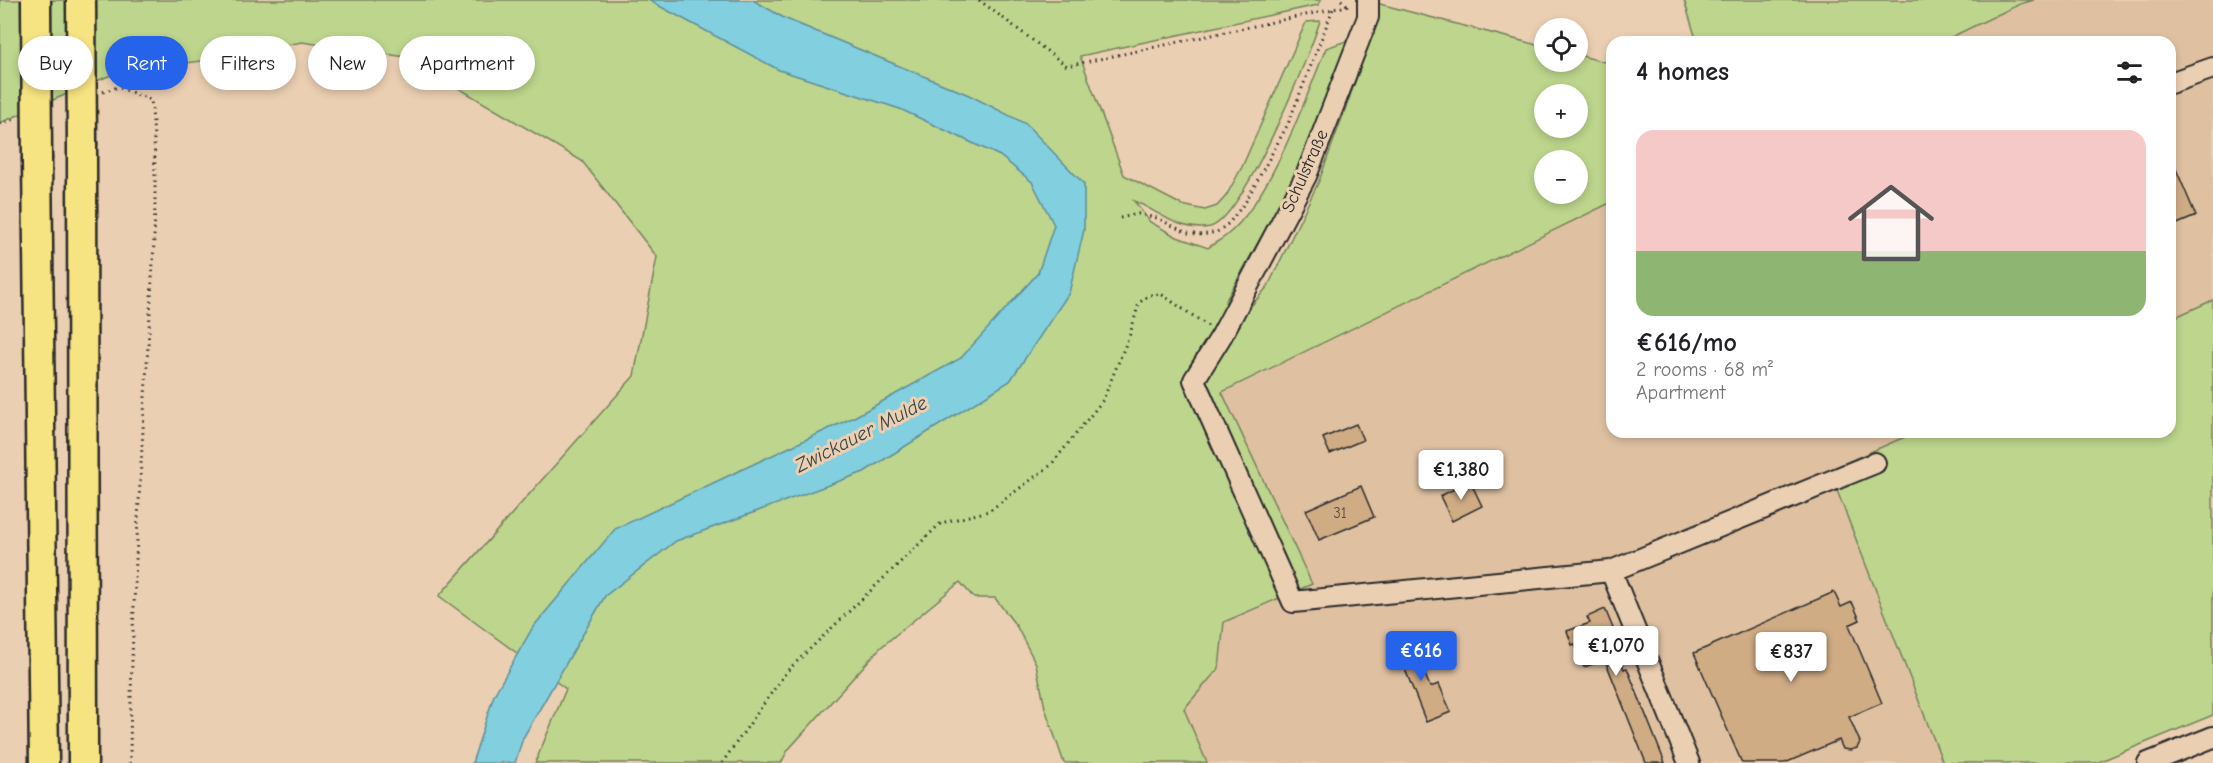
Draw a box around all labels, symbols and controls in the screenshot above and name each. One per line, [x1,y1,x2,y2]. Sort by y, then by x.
map controls [1534,18,1588,204]
button: locate [1534,18,1588,72]
chip: Buy [18,36,93,90]
chip: Rent [105,36,188,90]
chip: Filters [200,36,296,90]
chip: New [308,36,387,90]
chip: Apartment [399,36,535,90]
icon: filters [2113,56,2146,89]
text: 4 homes [1636,57,1729,87]
button: + [1534,84,1588,138]
street label: Schulstraße [1277,126,1333,216]
button: − [1534,150,1588,204]
icon: home [1837,169,1945,277]
text: €616/mo [1636,328,1737,358]
text: 2 rooms · 68 m² [1636,358,1773,381]
text: Apartment [1636,381,1726,404]
water label: Zwickauer Mulde [790,391,931,478]
pin: €1,380 [1412,450,1510,501]
text: €1,380 [1433,458,1490,481]
house number: 31 [1333,504,1347,522]
pin: €1,070 [1567,626,1665,677]
pin: €616 [1385,631,1457,682]
pin: €837 [1755,632,1827,683]
text: €1,070 [1587,634,1645,657]
text: €616 [1400,639,1442,662]
text: €837 [1770,640,1812,663]

